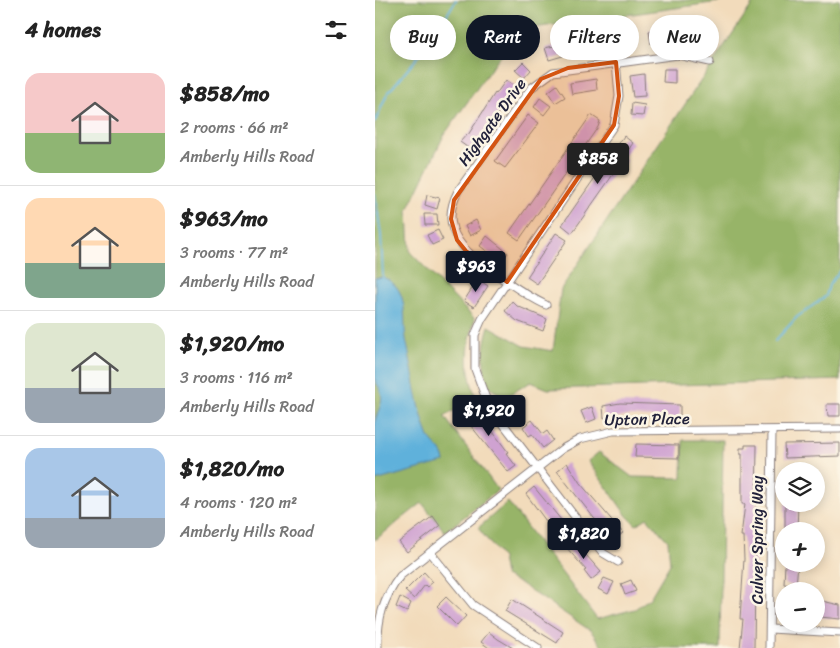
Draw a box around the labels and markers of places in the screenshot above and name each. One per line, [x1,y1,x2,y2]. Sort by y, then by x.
pin: $858 [568,142,628,185]
pin: $963 [446,250,506,293]
pin: $1,920 [448,394,530,437]
pin: $1,820 [543,518,625,560]

